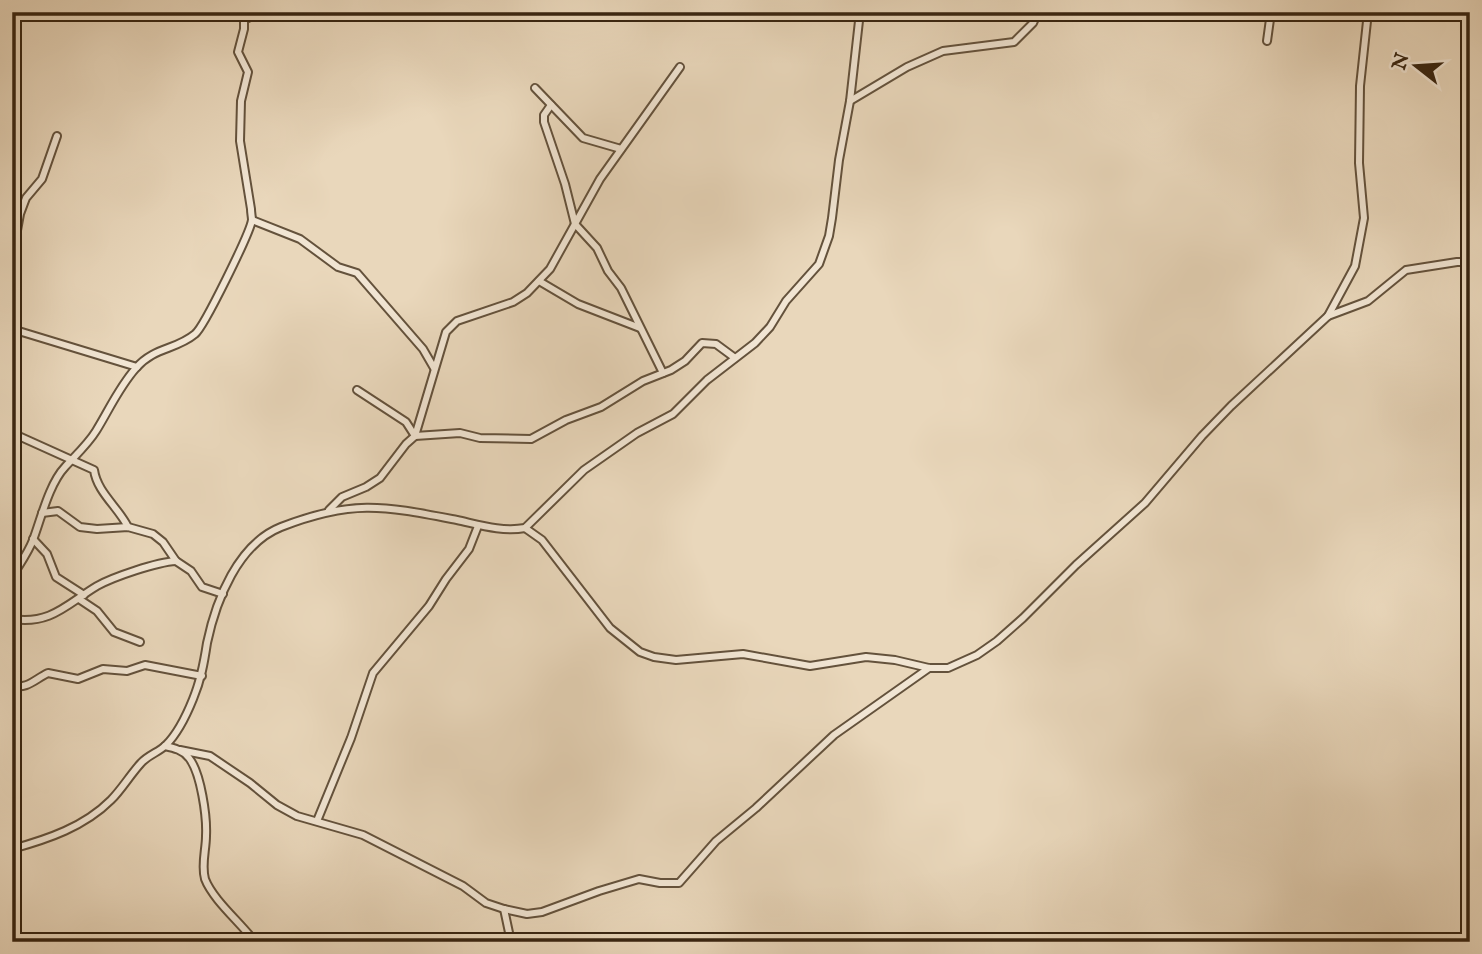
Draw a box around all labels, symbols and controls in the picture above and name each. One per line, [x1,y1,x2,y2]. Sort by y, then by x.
north arrow [1380,32,1450,102]
text: N [1387,50,1416,74]

